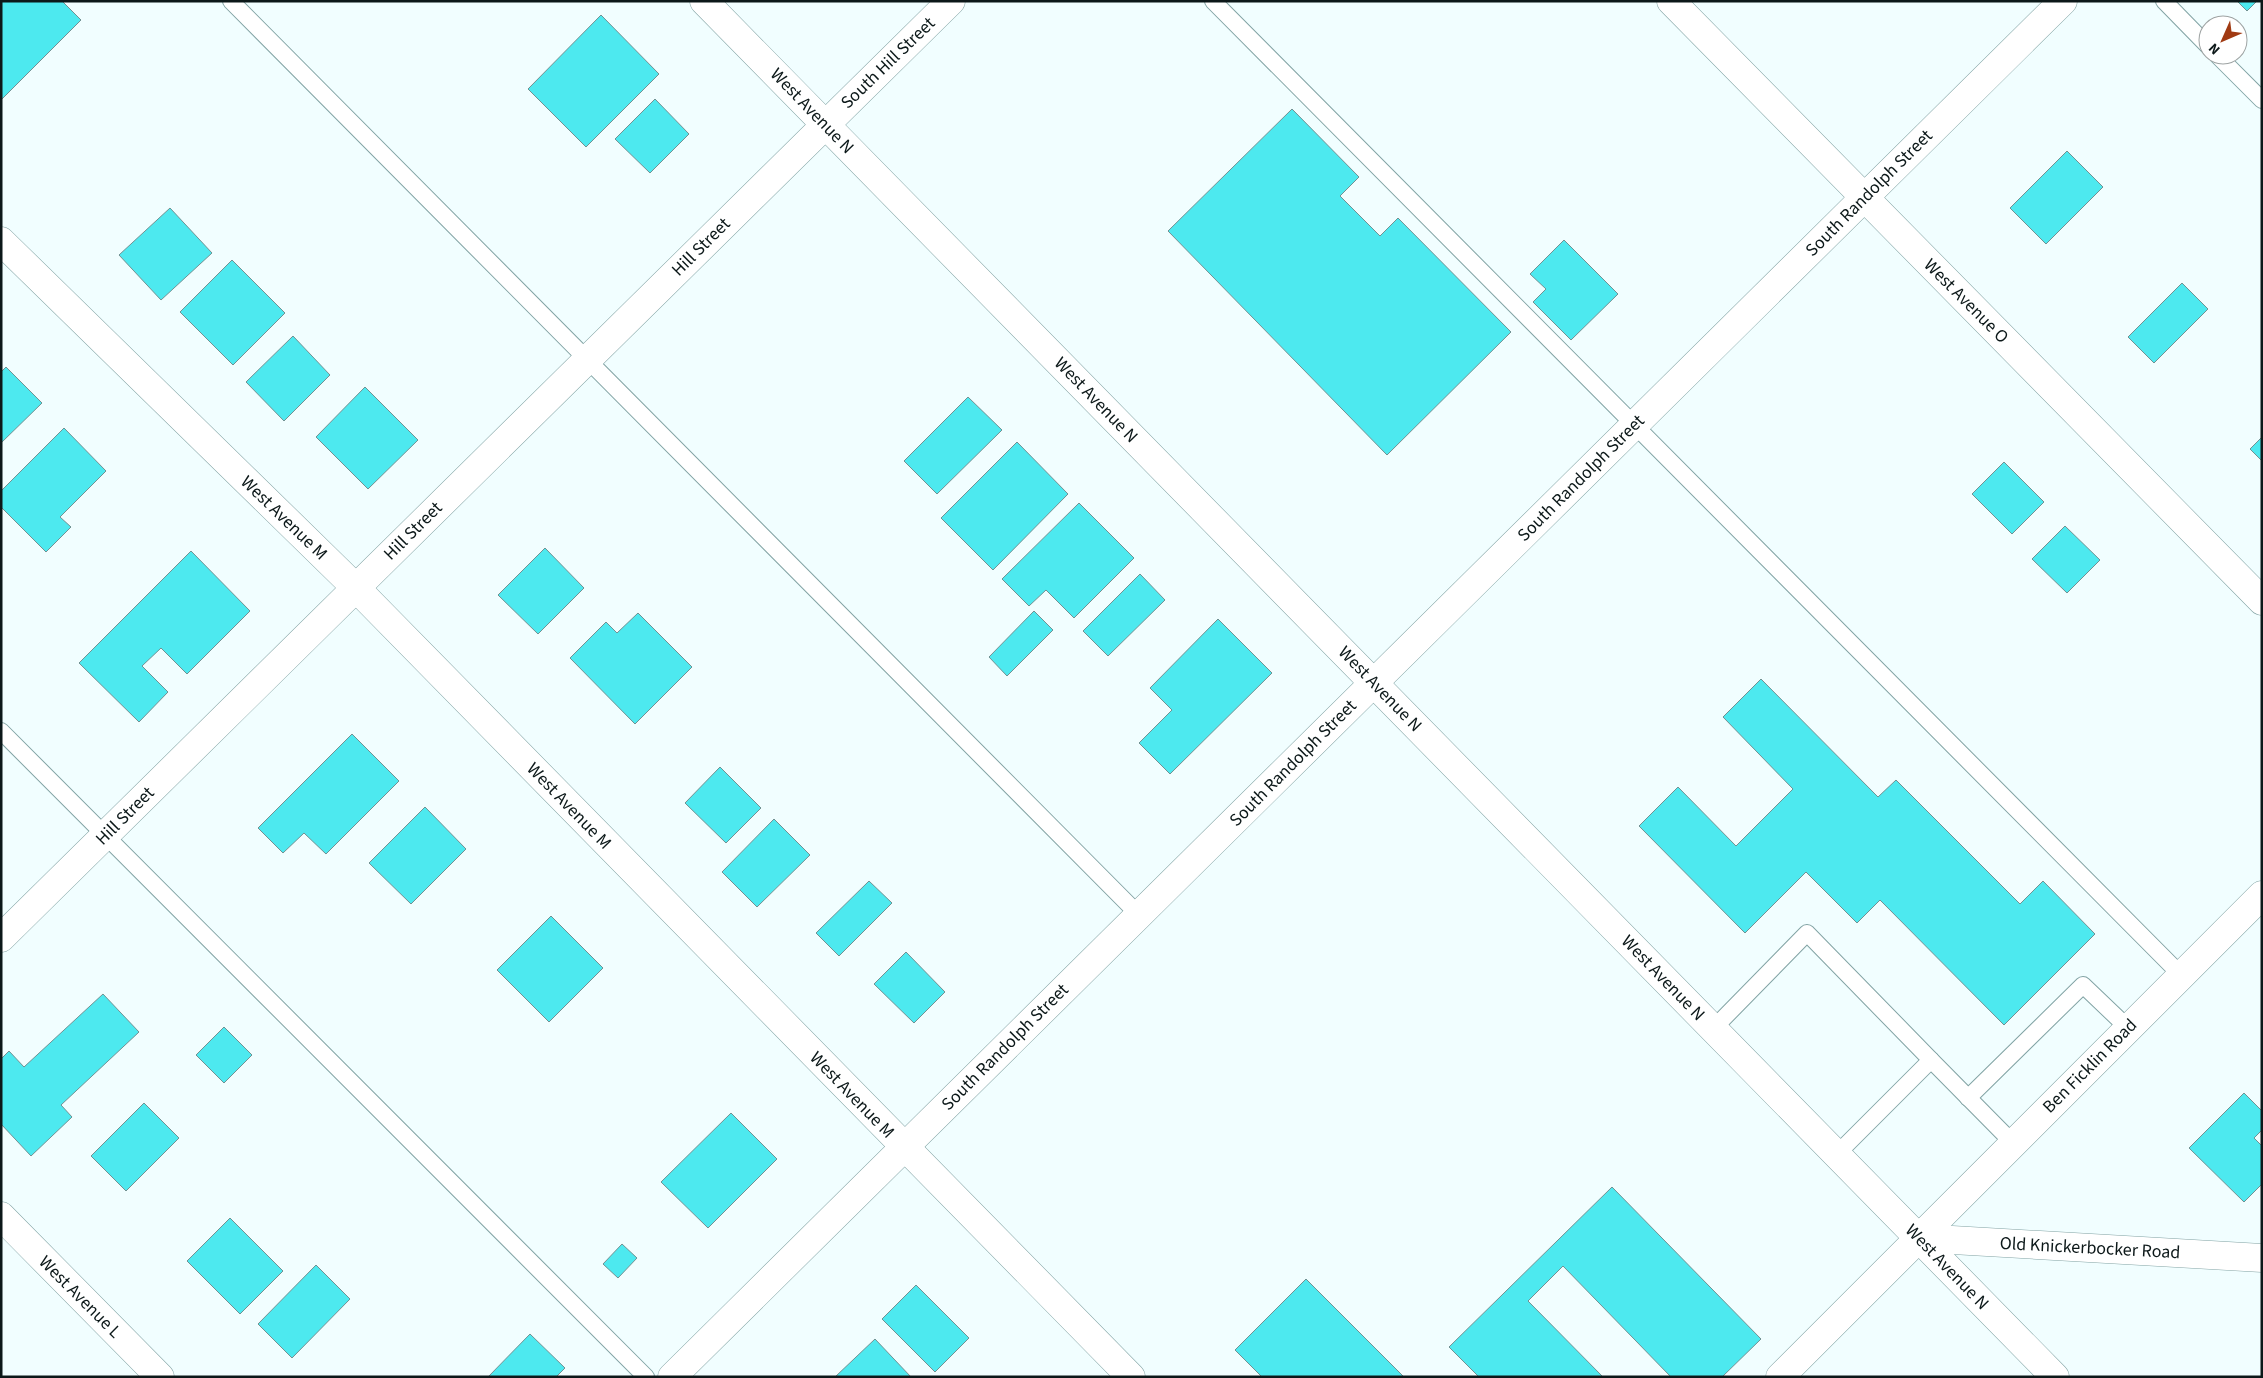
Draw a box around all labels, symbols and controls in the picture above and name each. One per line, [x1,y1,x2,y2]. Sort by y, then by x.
street label: South Hill Street [835,11,941,115]
north arrow [2198,15,2248,65]
text: N [2204,38,2225,59]
street label: West Avenue N [765,63,859,159]
street label: South Randolph Street [1800,124,1938,262]
street label: Hill Street [666,212,736,282]
street label: West Avenue O [1918,253,2014,349]
street label: West Avenue N [1049,352,1143,448]
street label: South Randolph Street [1512,409,1650,547]
street label: West Avenue M [235,470,333,566]
street label: Hill Street [378,496,448,566]
street label: West Avenue N [1333,641,1427,737]
street label: South Randolph Street [1224,694,1362,832]
street label: West Avenue M [521,757,617,855]
street label: Hill Street [90,781,160,851]
street label: West Avenue N [1616,930,1710,1026]
street label: South Randolph Street [936,978,1074,1116]
street label: Ben Ficklin Road [2037,1013,2143,1119]
street label: West Avenue M [804,1046,900,1144]
street label: West Avenue N [1900,1219,1994,1315]
street label: Old Knickerbocker Road [1999,1231,2181,1265]
street label: West Avenue L [33,1250,127,1344]

